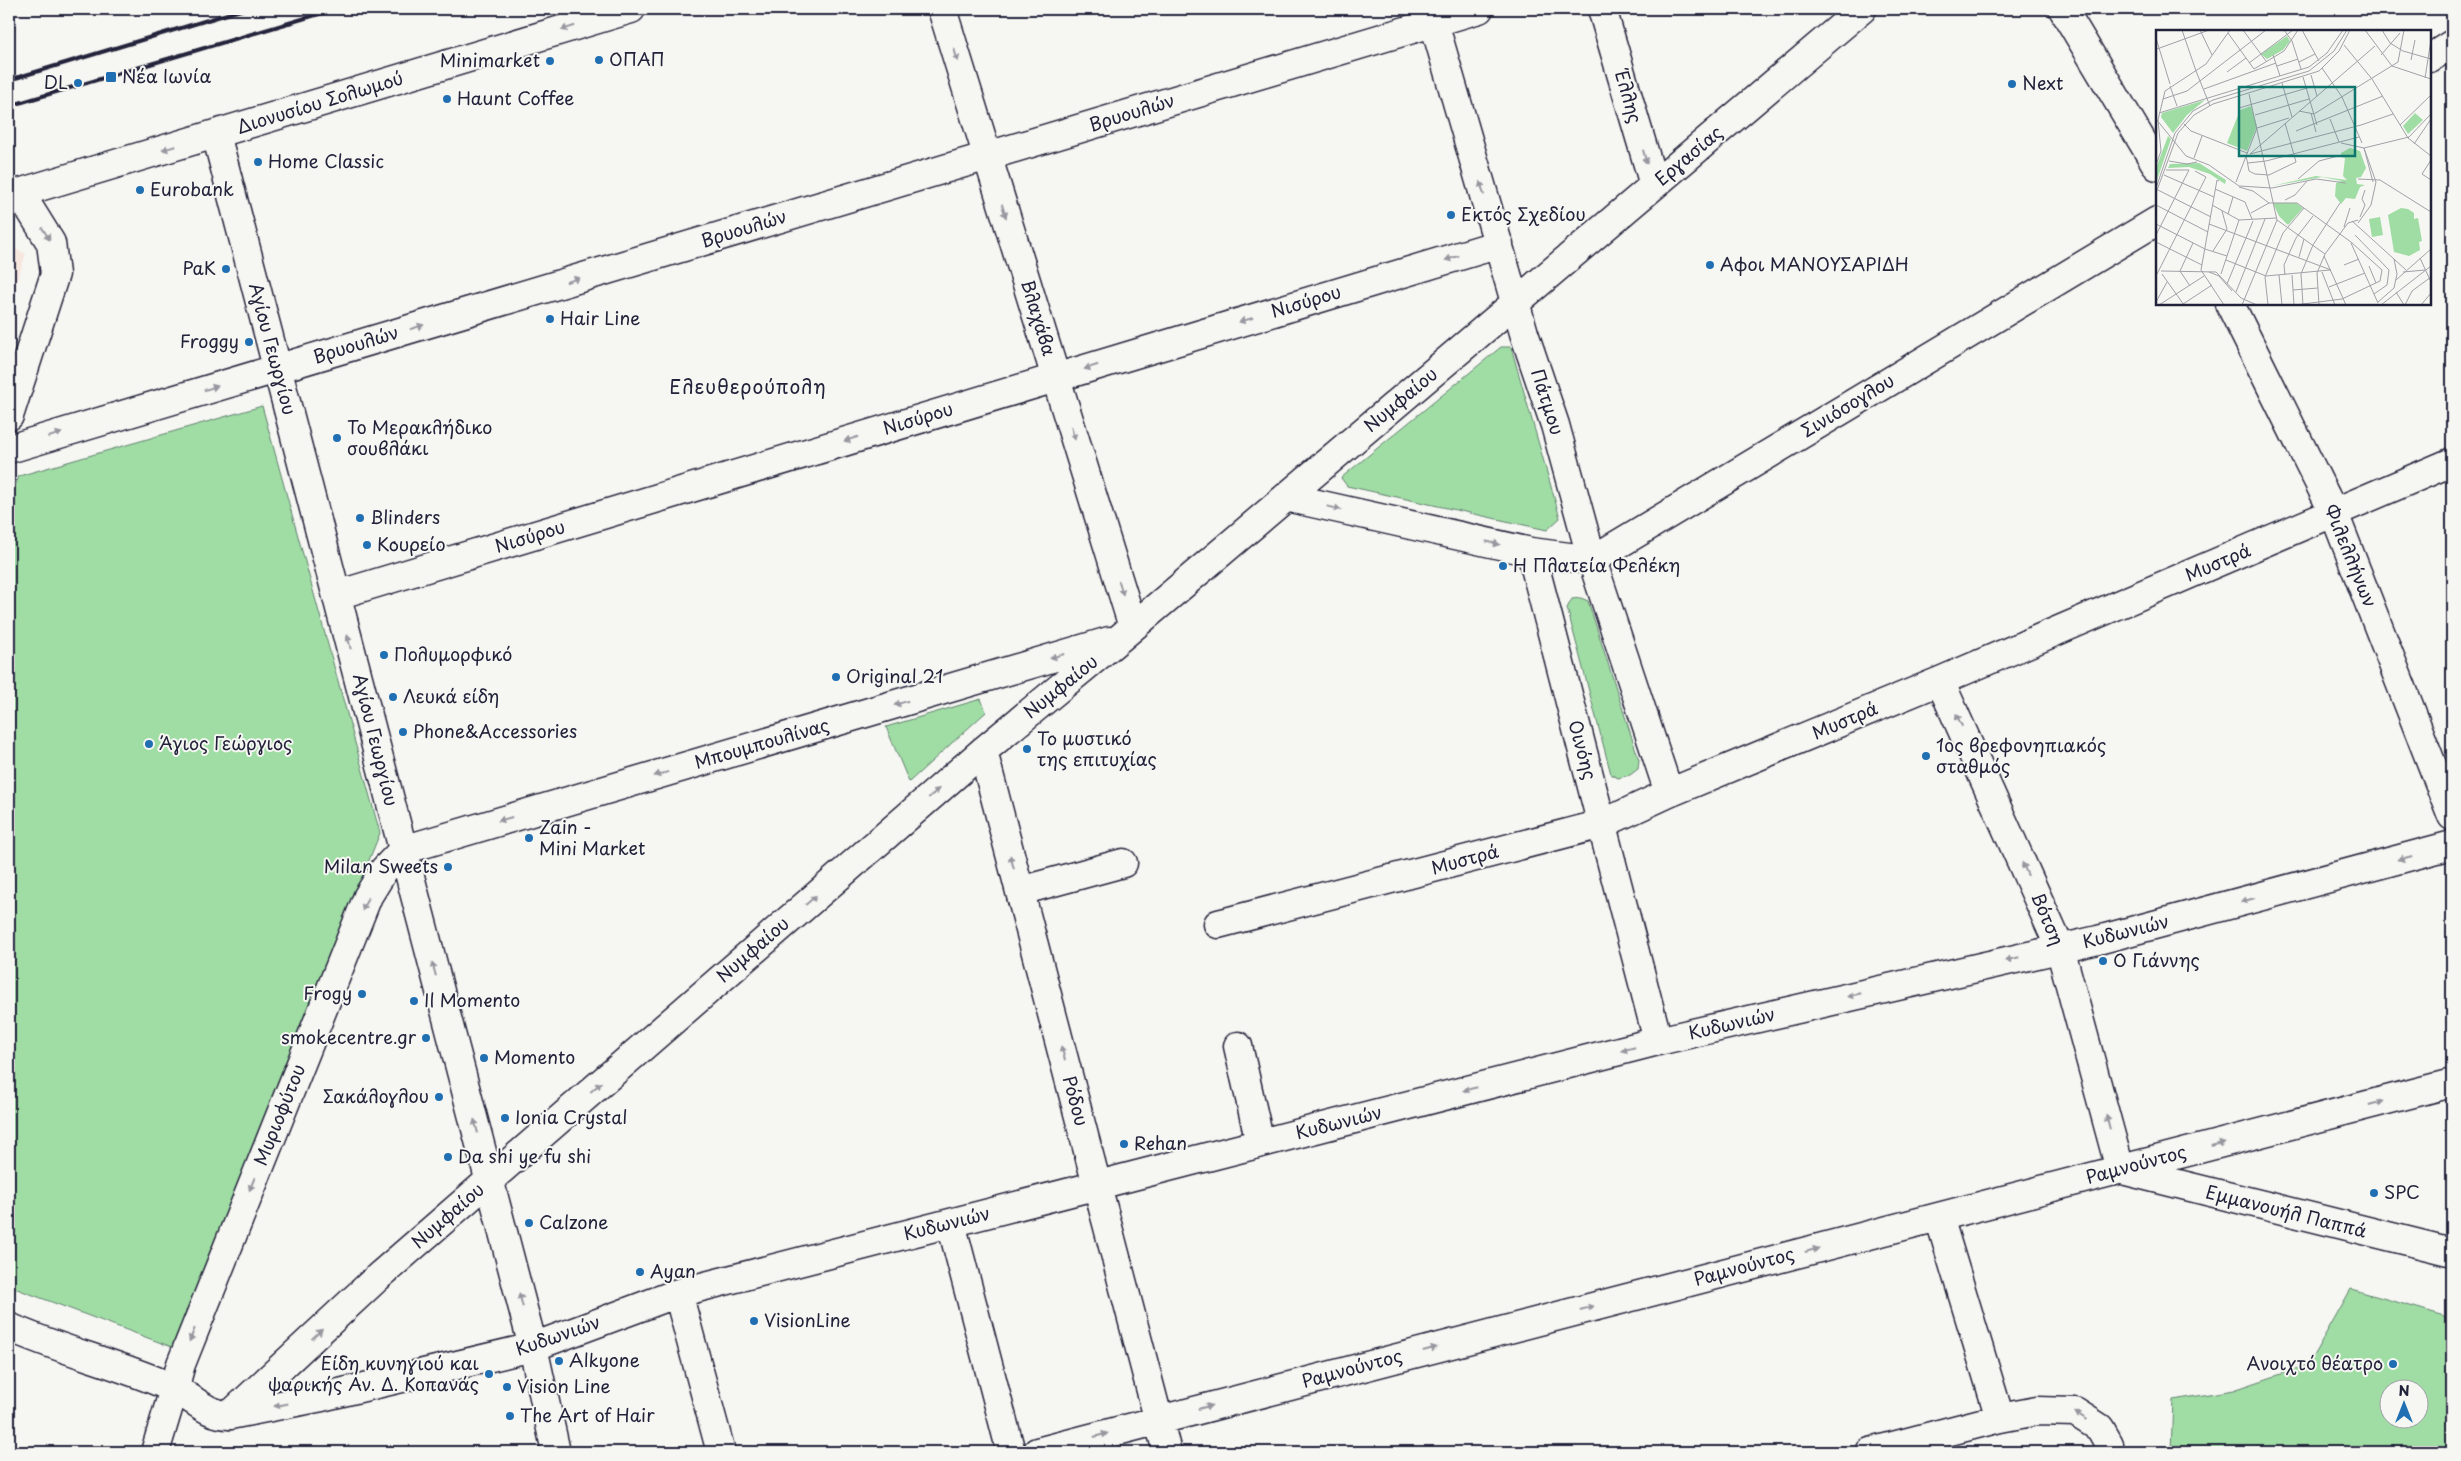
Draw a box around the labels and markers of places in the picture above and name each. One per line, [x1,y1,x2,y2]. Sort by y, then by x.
place label: ΟΠΑΠ [609,45,665,72]
place label: Minimarket [440,46,540,73]
marker: ΟΠΑΠ [593,54,605,66]
marker: Minimarket [544,55,556,67]
place label: Νέα Ιωνία [122,62,211,89]
place label: DL [44,68,68,95]
place label: Next [2022,69,2063,96]
marker: Νέα Ιωνία [104,70,118,84]
marker: DL [72,77,84,89]
marker: Next [2006,78,2018,90]
place label: Haunt Coffee [457,84,574,111]
marker: Haunt Coffee [441,93,453,105]
place label: Home Classic [268,147,384,174]
marker: Home Classic [252,156,264,168]
place label: Eurobank [150,175,234,202]
marker: Eurobank [134,184,146,196]
place label: Εκτός Σχεδίου [1461,200,1586,227]
marker: Εκτός Σχεδίου [1445,209,1457,221]
place label: Αφοι ΜΑΝΟΥΣΑΡΙΔΗ [1720,250,1909,277]
place label: PaK [182,254,216,281]
marker: Αφοι ΜΑΝΟΥΣΑΡΙΔΗ [1704,259,1716,271]
marker: PaK [220,263,232,275]
place label: Hair Line [560,304,640,331]
marker: Hair Line [544,313,556,325]
place label: Froggy [180,327,239,354]
marker: Froggy [243,336,255,348]
place label: Το Μερακλήδικο σουβλάκι [347,413,492,461]
marker: Το Μερακλήδικο σουβλάκι [331,432,343,444]
place label: Blinders [370,503,440,530]
marker: Blinders [354,512,366,524]
place label: Κουρείο [377,530,446,557]
marker: Κουρείο [361,539,373,551]
place label: Η Πλατεία Φελέκη [1513,551,1680,578]
marker: Η Πλατεία Φελέκη [1497,560,1509,572]
place label: Πολυμορφικό [394,640,512,667]
marker: Πολυμορφικό [378,649,390,661]
place label: Original 21 [846,662,943,689]
marker: Original 21 [830,671,842,683]
place label: Λευκά είδη [403,682,499,709]
marker: Λευκά είδη [387,691,399,703]
place label: Phone&Accessories [413,717,577,744]
place label: Το μυστικό της επιτυχίας [1037,724,1157,772]
marker: Phone&Accessories [397,726,409,738]
place label: Άγιος Γεώργιος [159,729,292,756]
place label: 1ος βρεφονηπιακός σταθμός [1936,731,2106,779]
marker: Άγιος Γεώργιος [143,738,155,750]
marker: Το μυστικό της επιτυχίας [1021,743,1033,755]
marker: 1ος βρεφονηπιακός σταθμός [1920,750,1932,762]
place label: Zain - Mini Market [539,813,645,861]
marker: Zain - Mini Market [523,832,535,844]
place label: Milan Sweets [324,852,438,879]
marker: Milan Sweets [442,861,454,873]
place label: Ο Γιάννης [2113,946,2200,973]
marker: Ο Γιάννης [2097,955,2109,967]
place label: Frogy [303,979,352,1006]
place label: Il Momento [424,986,520,1013]
marker: Frogy [356,988,368,1000]
marker: Il Momento [408,995,420,1007]
place label: smokecentre.gr [281,1023,417,1050]
marker: smokecentre.gr [420,1032,432,1044]
place label: Momento [494,1043,575,1070]
marker: Momento [478,1052,490,1064]
place label: Σακάλογλου [323,1082,429,1109]
marker: Σακάλογλου [433,1091,445,1103]
place label: Ionia Crystal [515,1103,627,1130]
marker: Ionia Crystal [499,1112,511,1124]
place label: Rehan [1134,1129,1187,1156]
marker: Rehan [1118,1138,1130,1150]
place label: Da shi ye fu shi [458,1142,591,1169]
marker: Da shi ye fu shi [442,1151,454,1163]
place label: SPC [2384,1178,2420,1205]
marker: SPC [2368,1187,2380,1199]
place label: Calzone [539,1208,608,1235]
marker: Calzone [523,1217,535,1229]
place label: Ayan [650,1257,696,1284]
marker: Ayan [634,1266,646,1278]
place label: VisionLine [764,1306,851,1333]
marker: VisionLine [748,1315,760,1327]
place label: Alkyone [569,1346,640,1373]
place label: Είδη κυνηγιού και ψαρικής Αν. Δ. Κοπανάς [268,1349,479,1397]
place label: Ανοιχτό θέατρο [2246,1349,2383,1376]
marker: Alkyone [553,1355,565,1367]
marker: Ανοιχτό θέατρο [2387,1358,2399,1370]
marker: Είδη κυνηγιού και ψαρικής Αν. Δ. Κοπανάς [483,1368,495,1380]
place label: Vision Line [517,1372,611,1399]
marker: Vision Line [501,1381,513,1393]
place label: The Art of Hair [520,1401,655,1428]
marker: The Art of Hair [504,1410,516,1422]

